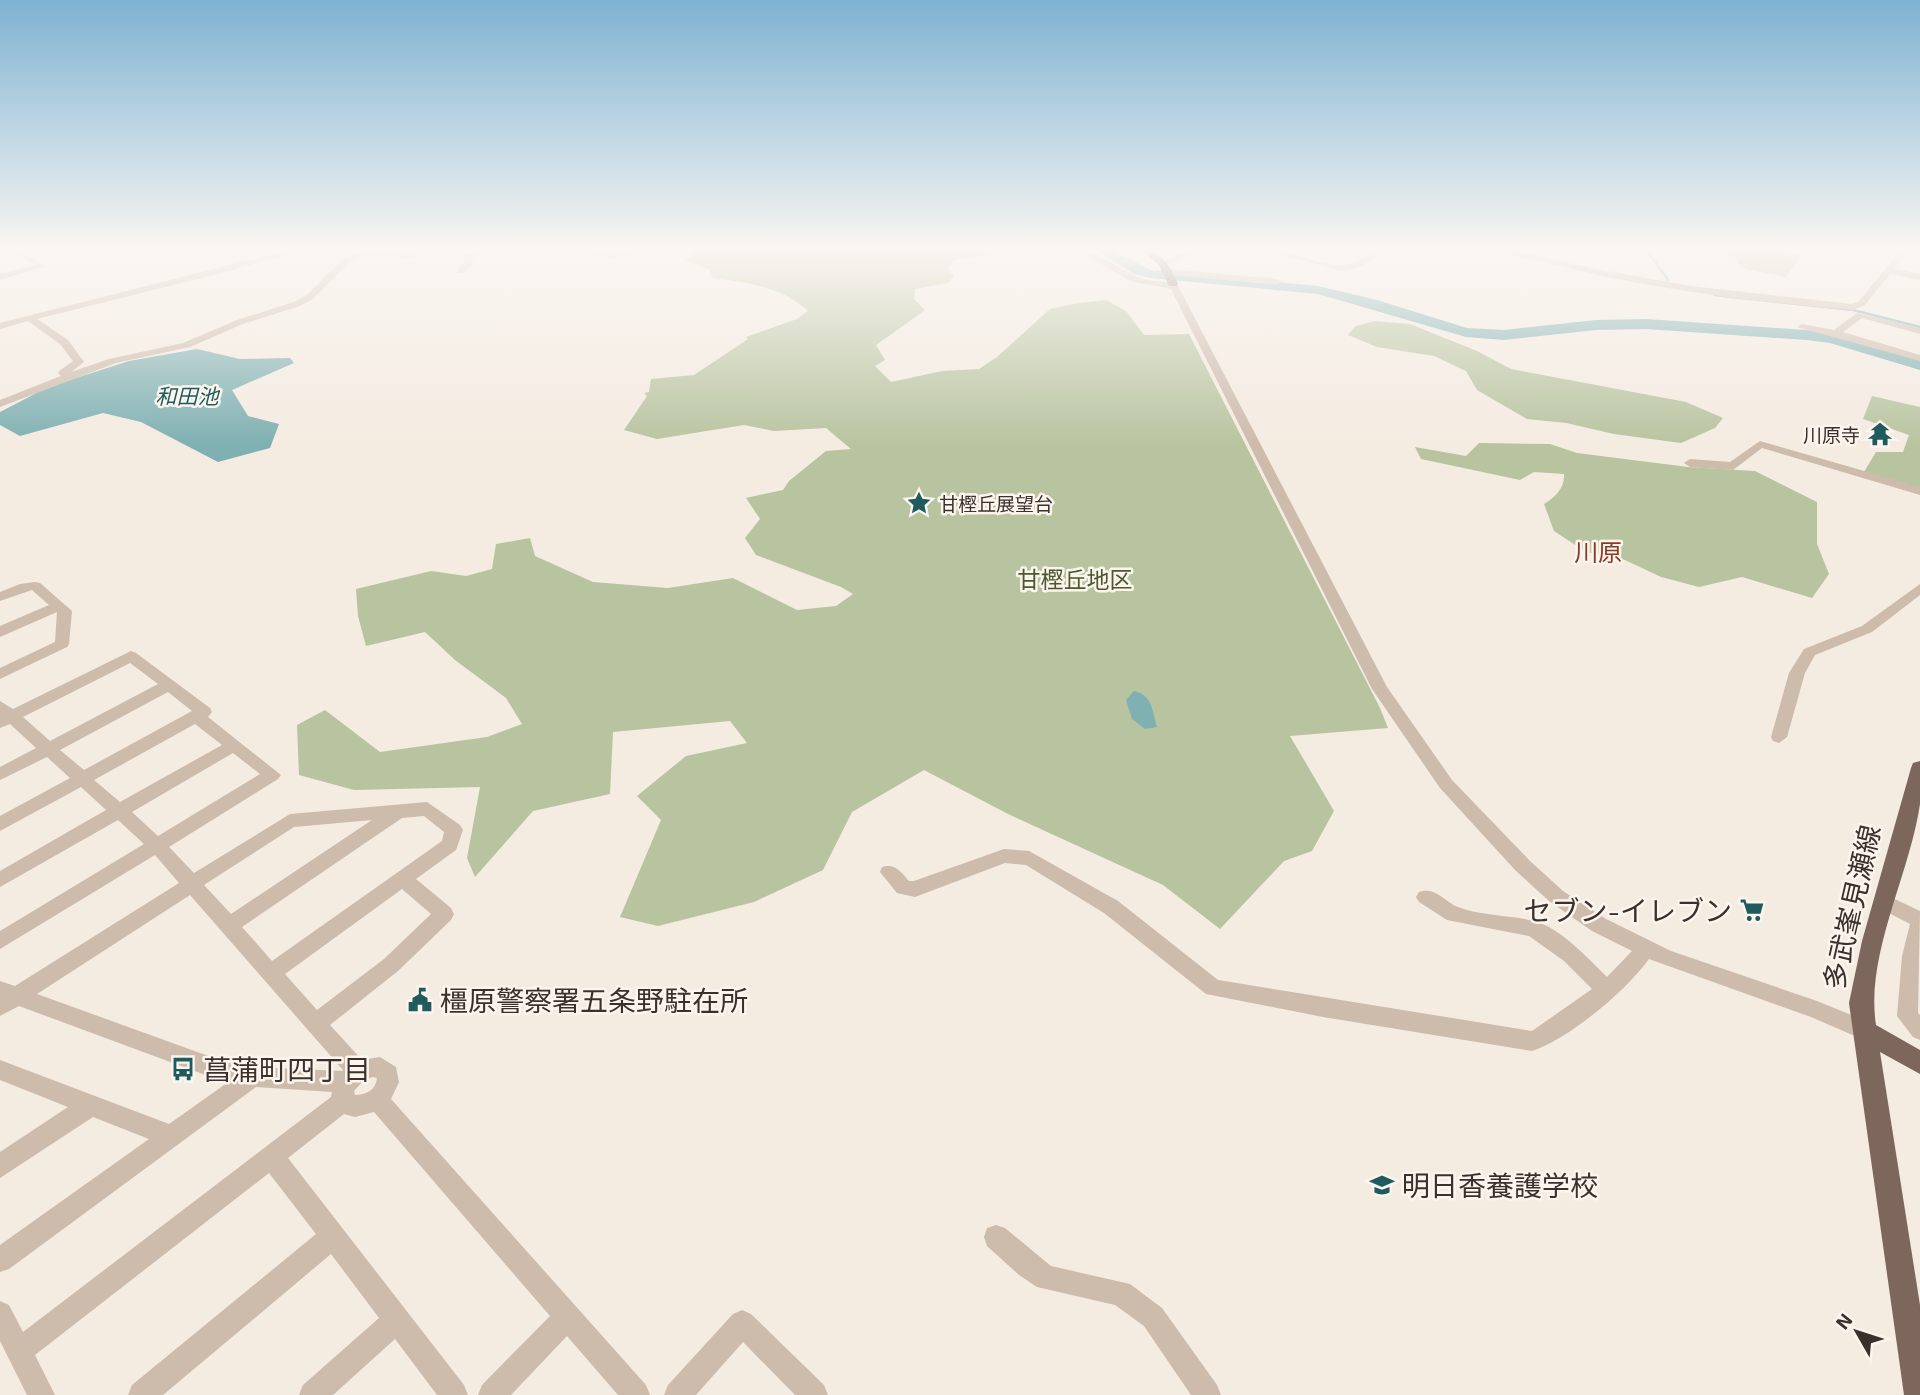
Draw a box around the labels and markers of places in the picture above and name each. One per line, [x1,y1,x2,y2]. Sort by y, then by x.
temple icon: 川原寺 [1866,420,1894,448]
place label: 川原寺 [1803,423,1860,446]
place icon: 甘樫丘展望台 [905,489,933,517]
place label: 甘樫丘展望台 [939,492,1053,515]
place label: セブン-イレブン [1523,893,1732,927]
supermarket icon: セブン-イレブン [1738,896,1766,924]
place label: 橿原警察署五条野駐在所 [440,983,748,1017]
public building icon: 橿原警察署五条野駐在所 [406,986,434,1014]
place label: 菖蒲町四丁目 [203,1052,371,1086]
bus stop icon: 菖蒲町四丁目 [169,1055,197,1083]
place label: 明日香養護学校 [1402,1168,1598,1202]
school or university icon: 明日香養護学校 [1368,1171,1396,1199]

